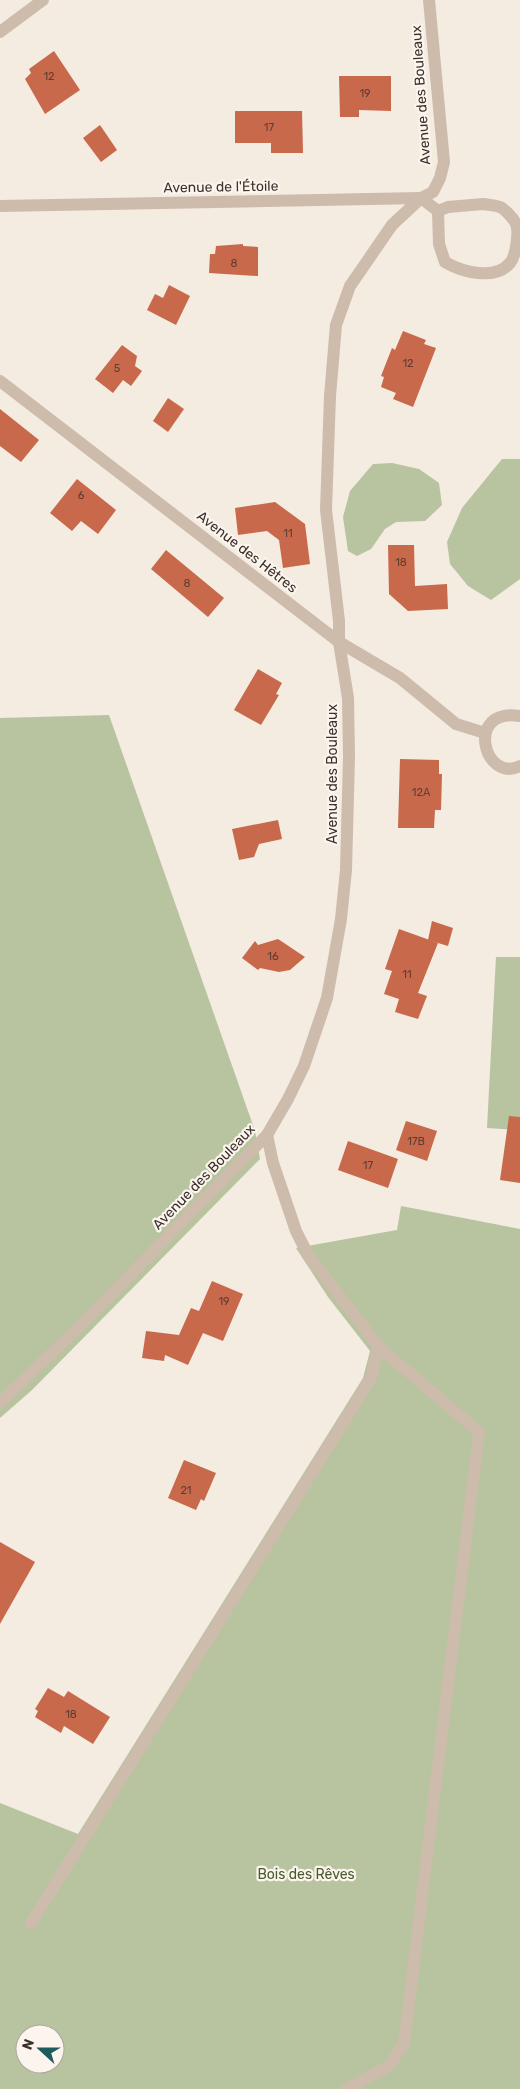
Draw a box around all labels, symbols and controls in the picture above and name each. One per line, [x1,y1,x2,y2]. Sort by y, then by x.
street label: Avenue des Bouleaux [408,24,434,165]
house number: 12 [43,70,55,83]
house number: 19 [359,87,371,100]
house number: 17 [264,121,275,134]
street label: Avenue de l'Étoile [163,176,279,197]
house number: 8 [231,257,238,270]
house number: 12 [402,357,414,370]
house number: 5 [114,362,121,375]
house number: 6 [78,489,85,502]
street label: Avenue des Hêtres [193,508,301,596]
house number: 11 [283,527,293,540]
house number: 18 [395,556,407,569]
house number: 8 [184,577,191,590]
street label: Avenue des Bouleaux [324,704,341,844]
house number: 12A [412,786,431,799]
house number: 16 [267,950,279,963]
house number: 11 [402,968,412,981]
street label: Avenue des Bouleaux [149,1120,259,1233]
house number: 17B [407,1135,425,1148]
house number: 17 [363,1159,374,1172]
house number: 19 [218,1295,230,1308]
house number: 21 [180,1484,192,1497]
house number: 18 [65,1708,77,1721]
park label: Bois des Rêves [257,1866,355,1883]
north arrow [15,2024,65,2074]
text: N [19,2037,38,2052]

